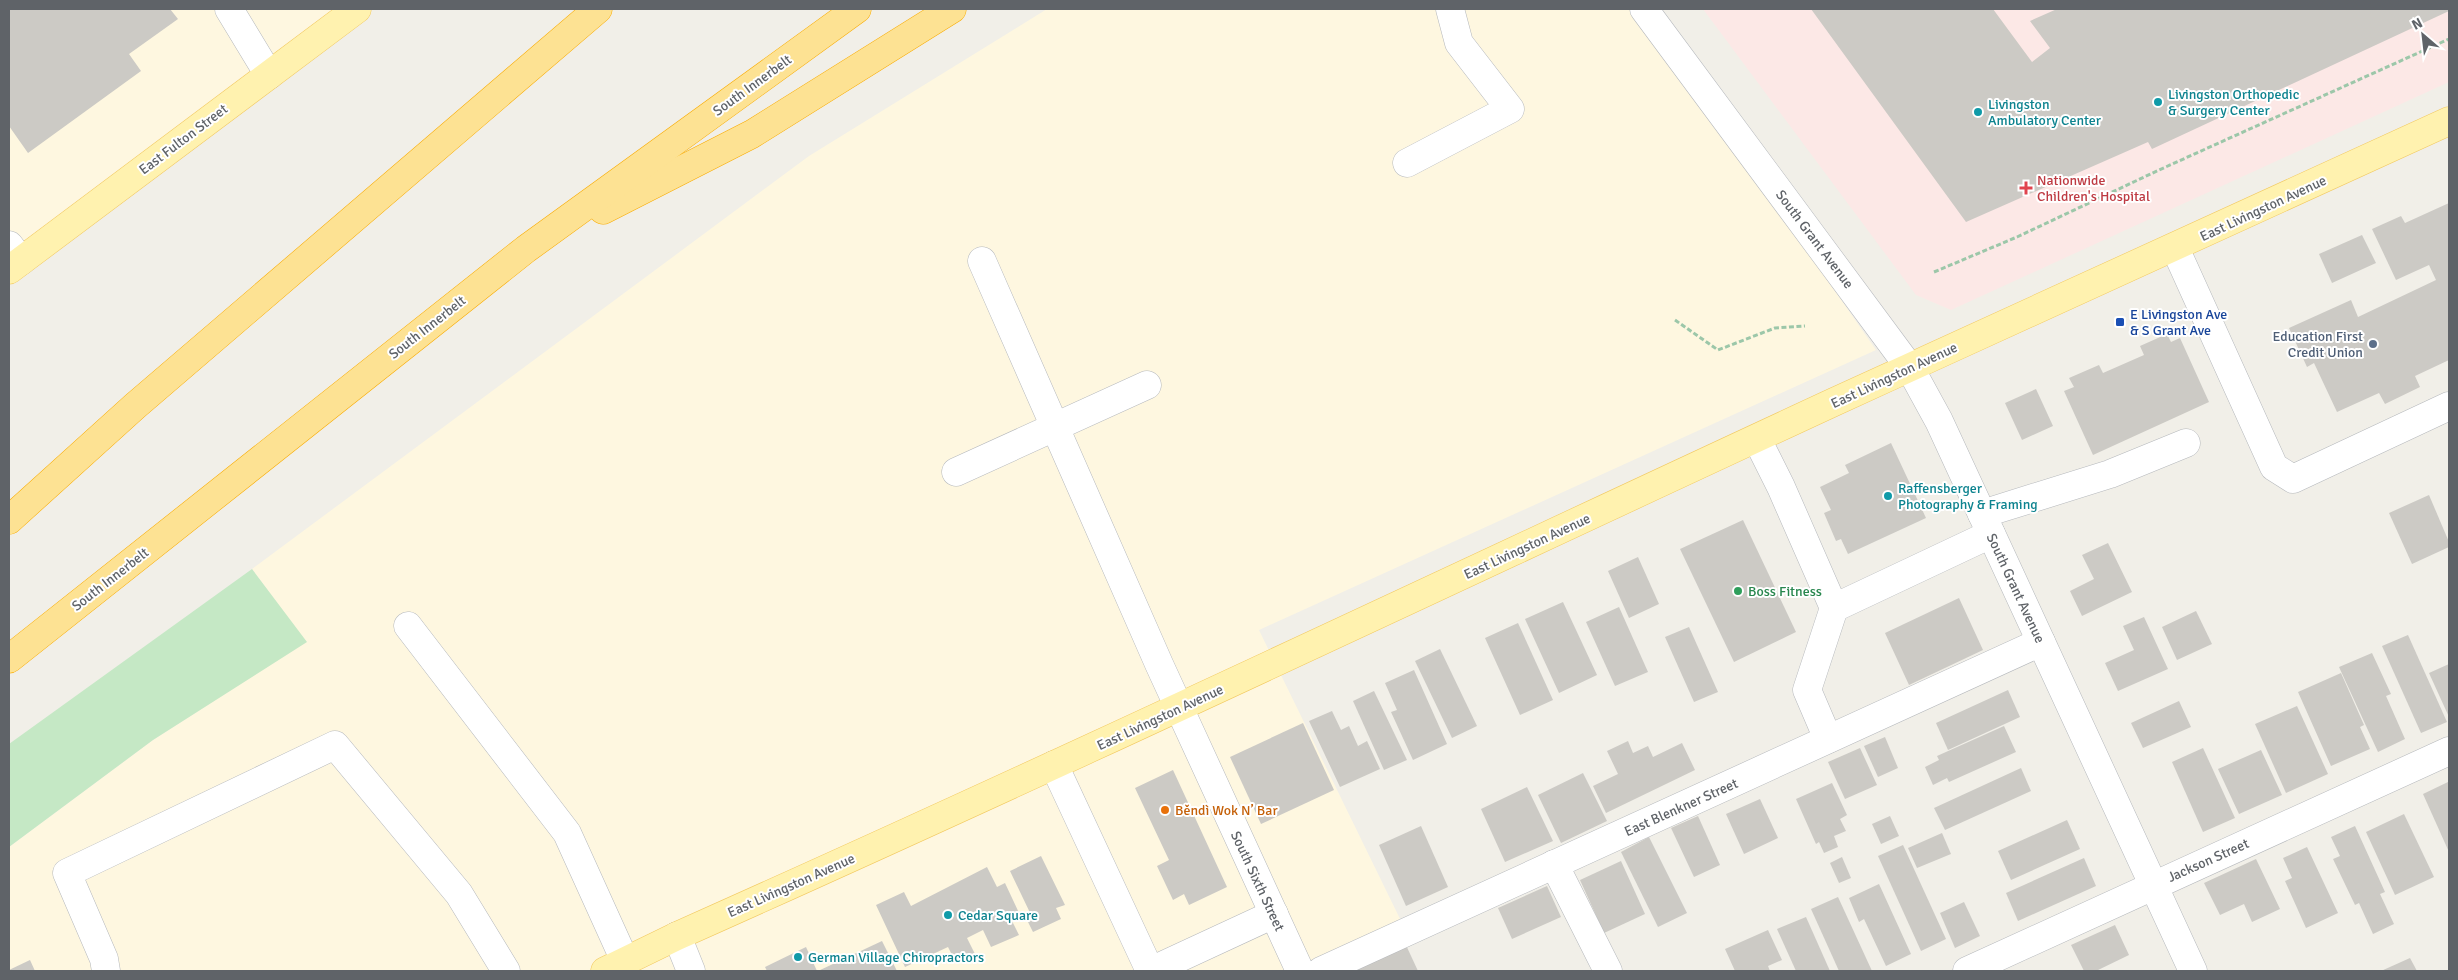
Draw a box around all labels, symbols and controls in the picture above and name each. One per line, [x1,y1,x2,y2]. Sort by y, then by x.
north arrow [2398,10,2448,60]
text: N [2409,14,2425,34]
street label: South Innerbelt [710,51,795,120]
place label: Livingston Orthopedic & Surgery Center [2168,86,2300,119]
place label: Livingston Ambulatory Center [1988,96,2102,129]
marker: Livingston Orthopedic & Surgery Center [2152,96,2164,108]
street label: East Fulton Street [136,100,231,178]
marker: Livingston Ambulatory Center [1972,106,1984,118]
place label: Nationwide Children's Hospital [2037,172,2150,205]
street label: East Livingston Avenue [2197,172,2329,245]
marker: Nationwide Children's Hospital [2019,181,2033,195]
street label: South Grant Avenue [1772,187,1857,292]
street label: South Innerbelt [385,292,469,363]
place label: E Livingston Ave & S Grant Ave [2130,306,2227,339]
marker: E Livingston Ave & S Grant Ave [2114,316,2126,328]
place label: Education First Credit Union [2273,328,2363,361]
marker: Education First Credit Union [2367,338,2379,350]
street label: East Livingston Avenue [1828,339,1960,412]
place label: Raffensberger Photography & Framing [1898,480,2038,513]
marker: Raffensberger Photography & Framing [1882,490,1894,502]
street label: East Livingston Avenue [1461,510,1593,583]
street label: South Grant Avenue [1983,531,2048,646]
street label: South Innerbelt [68,544,152,615]
place label: Boss Fitness [1748,583,1822,600]
marker: Boss Fitness [1732,585,1744,597]
street label: East Livingston Avenue [1094,681,1226,754]
street label: East Blenkner Street [1622,775,1741,840]
place label: Běndì Wok N’ Bar [1175,802,1278,819]
marker: Běndì Wok N’ Bar [1159,804,1171,816]
street label: South Sixth Street [1227,829,1288,934]
street label: Jackson Street [2165,835,2252,886]
street label: East Livingston Avenue [725,850,857,921]
place label: Cedar Square [958,907,1038,924]
marker: Cedar Square [942,909,954,921]
place label: German Village Chiropractors [808,949,984,966]
marker: German Village Chiropractors [792,951,804,963]

